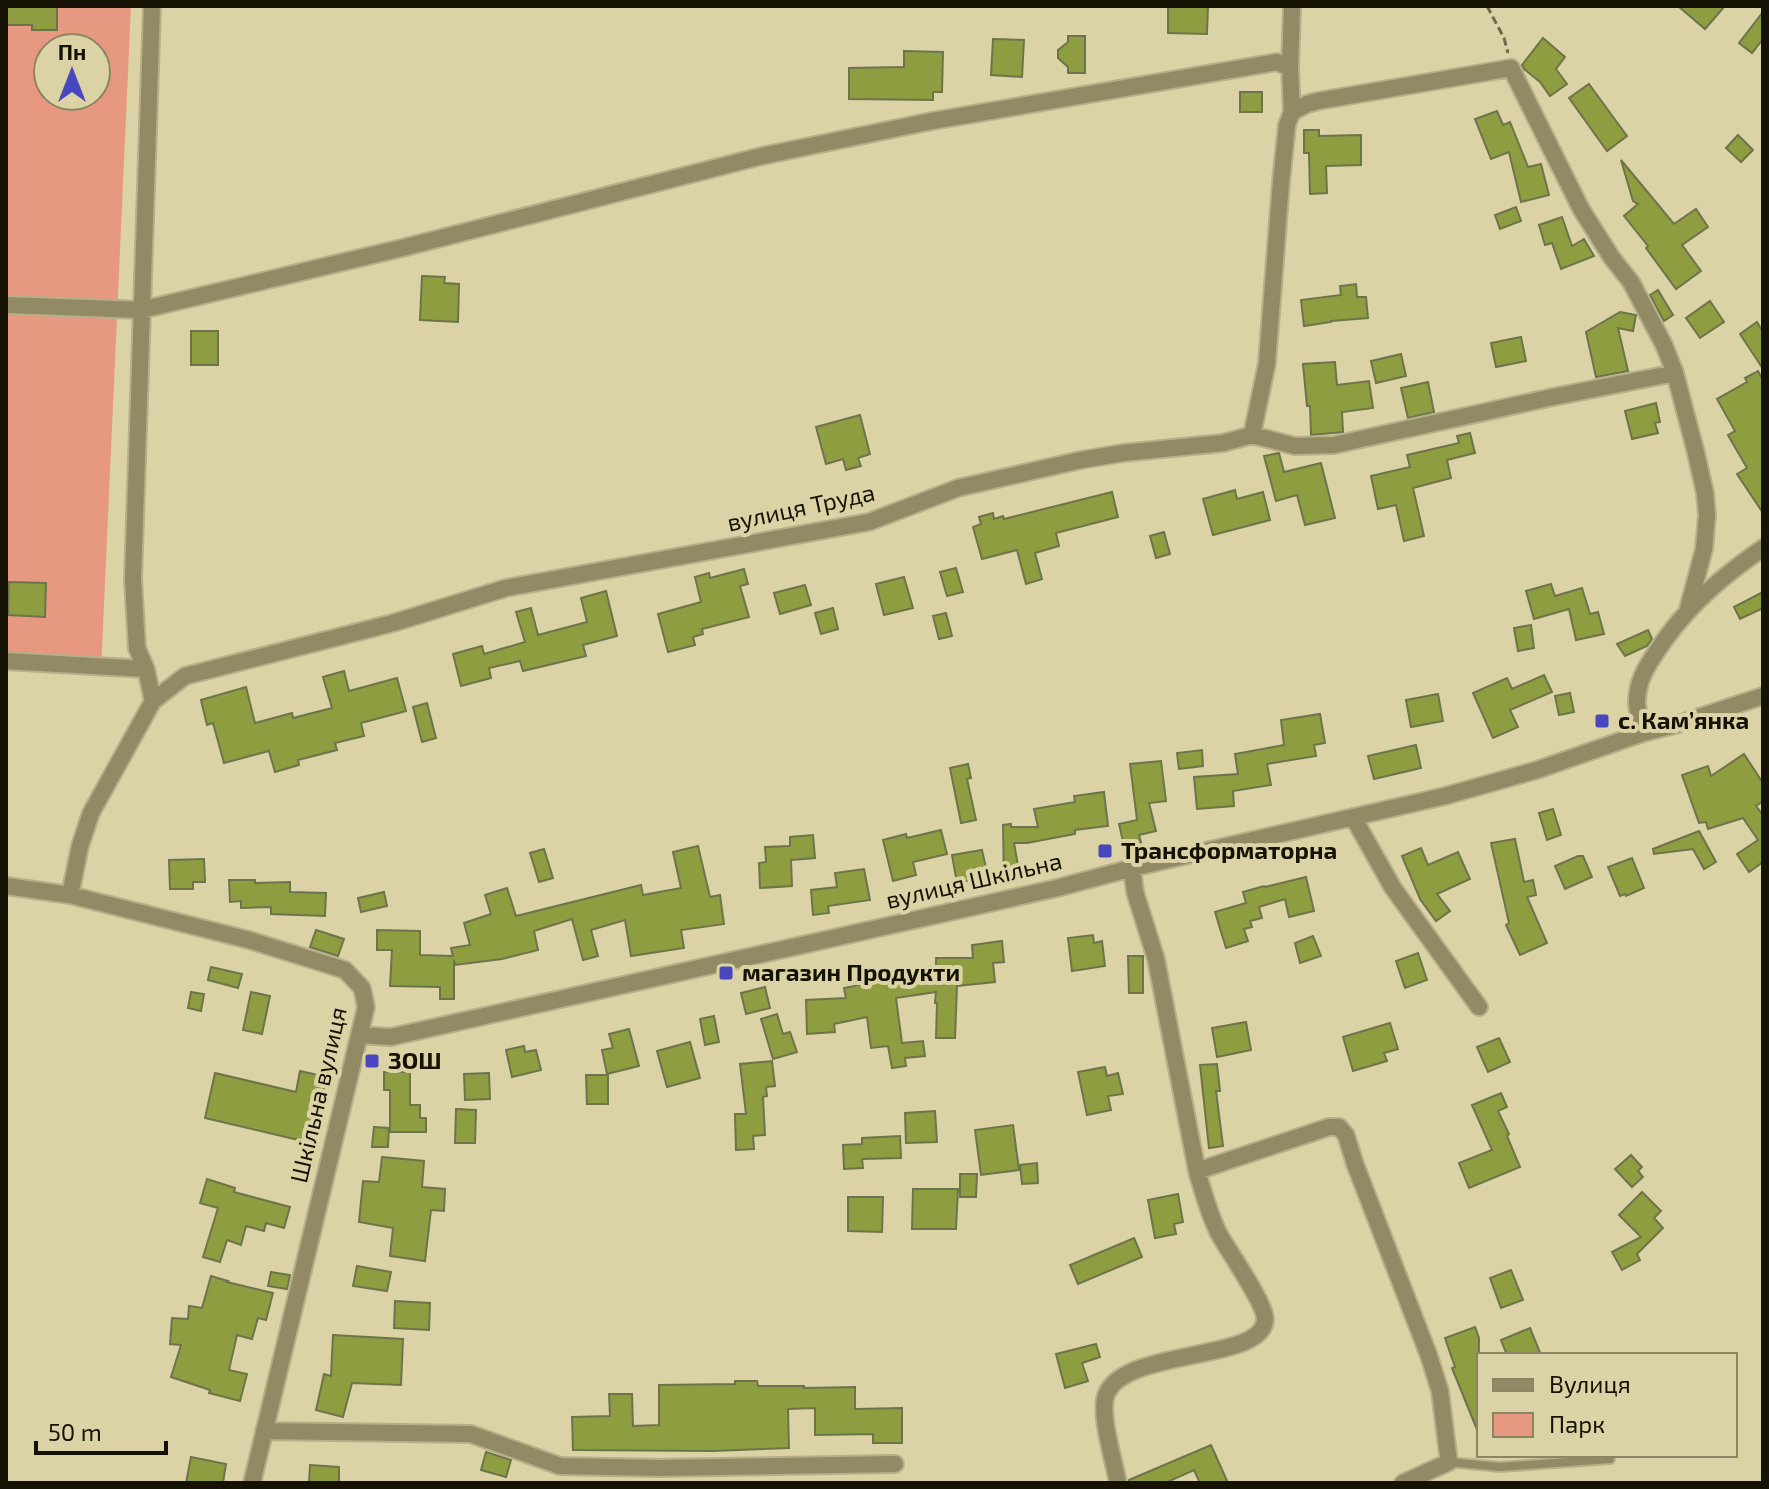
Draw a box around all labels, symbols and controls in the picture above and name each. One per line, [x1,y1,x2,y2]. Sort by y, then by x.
north arrow [32,32,112,112]
text: Пн [58,38,86,64]
street label: вулиця Труда [724,477,877,537]
place label: с. Кам’янка [1618,705,1749,734]
marker: с. Кам’янка [1593,712,1611,730]
place label: Трансформаторна [1121,835,1337,864]
marker: Трансформаторна [1096,842,1114,860]
street label: вулиця Шкільна [883,845,1065,915]
place label: магазин Продукти [742,957,960,986]
marker: магазин Продукти [717,964,735,982]
street label: Шкільна вулиця [283,1004,353,1186]
place label: ЗОШ [388,1045,442,1074]
marker: ЗОШ [363,1052,381,1070]
legend [1477,1353,1737,1457]
text: Вулиця [1549,1369,1631,1399]
scale bar [36,1405,166,1455]
text: Парк [1549,1409,1605,1438]
text: 50 m [48,1417,102,1446]

